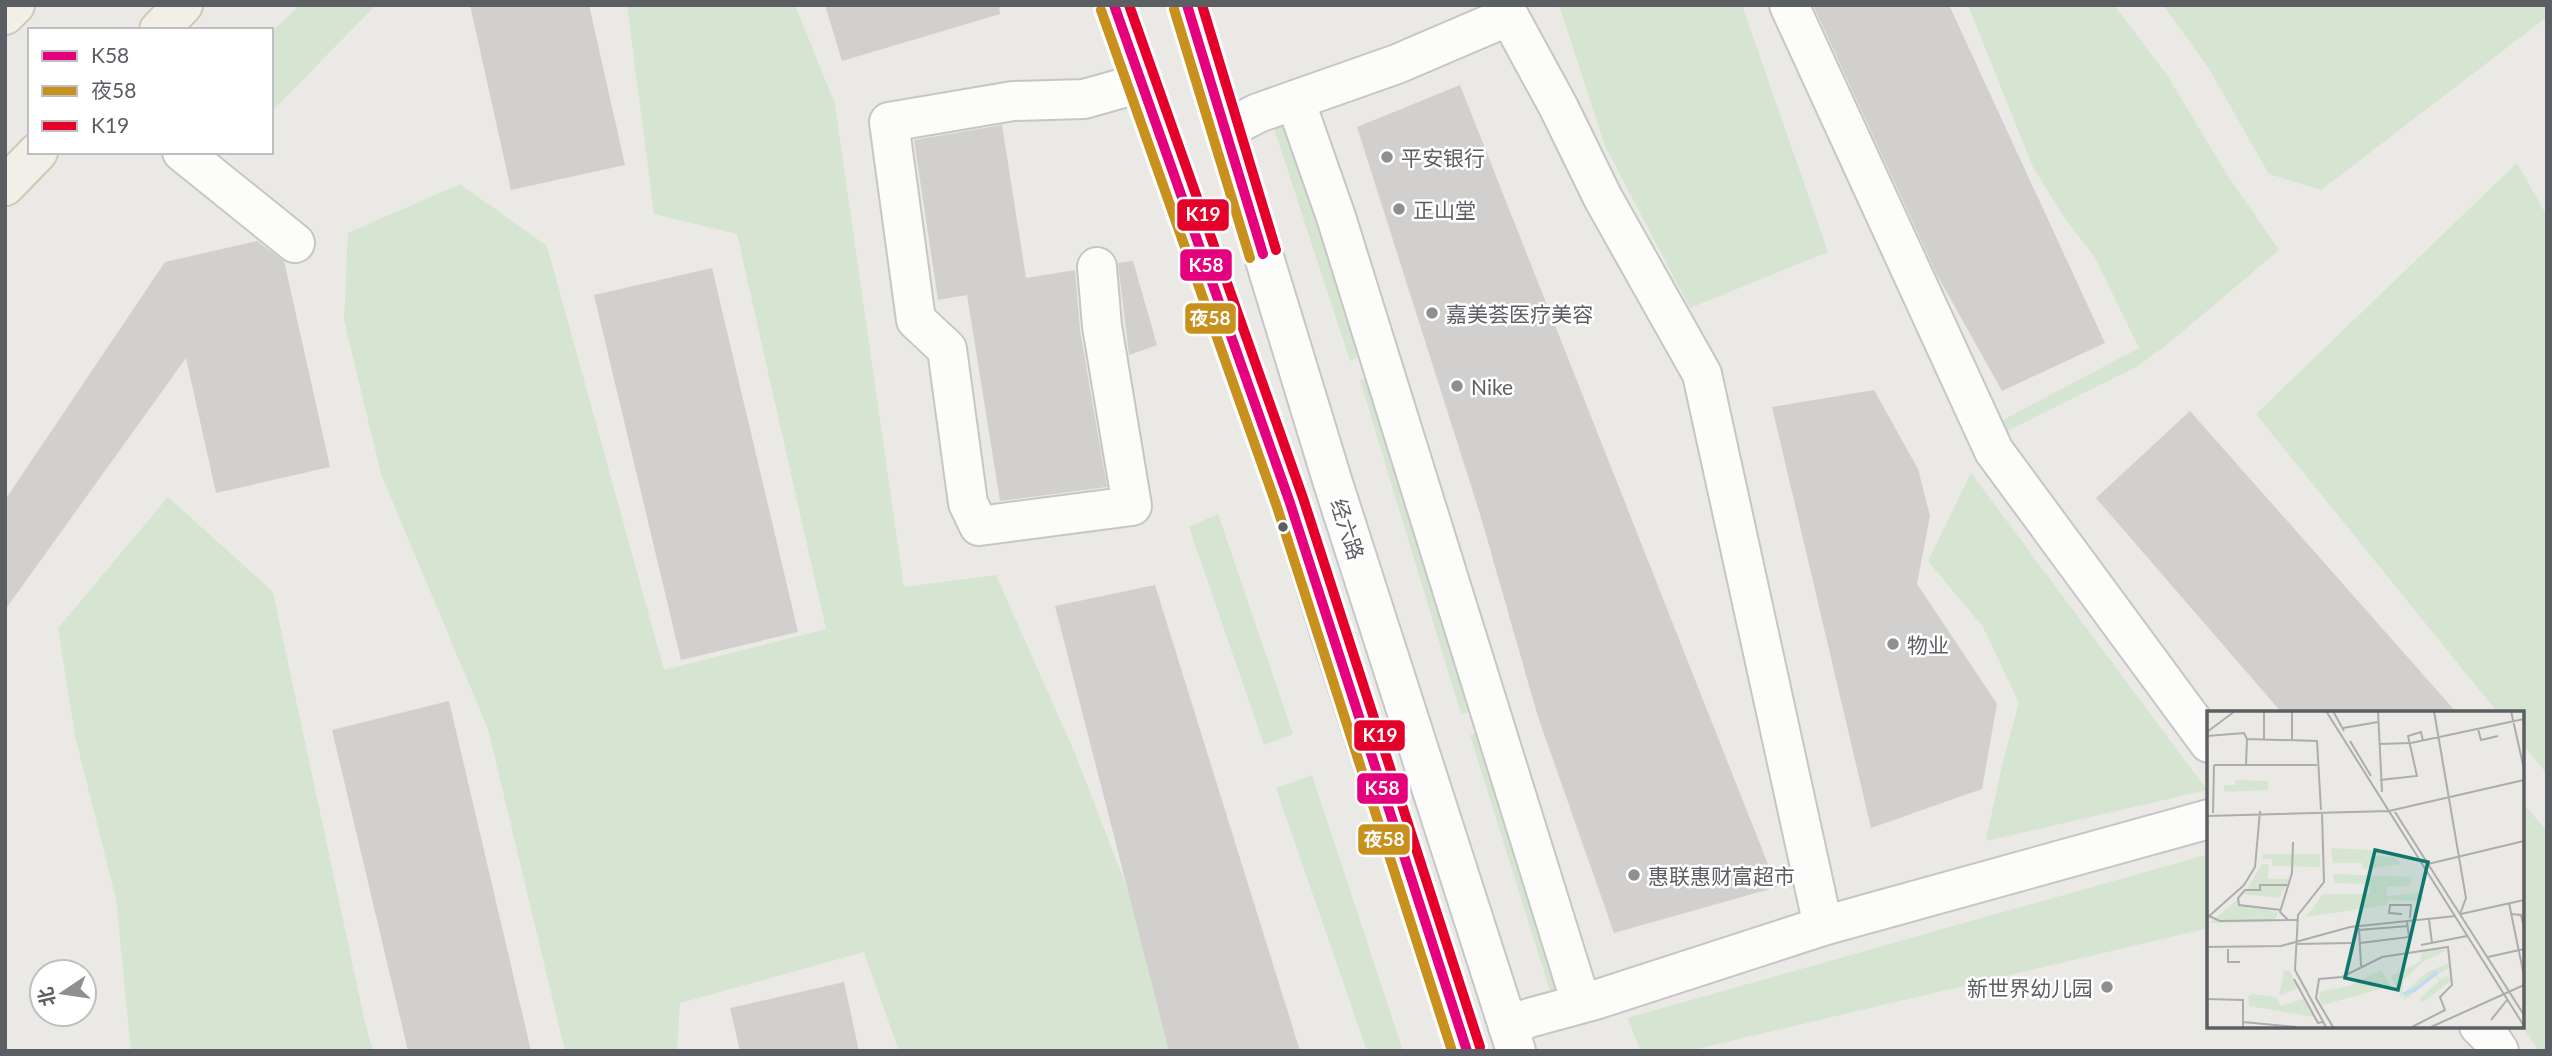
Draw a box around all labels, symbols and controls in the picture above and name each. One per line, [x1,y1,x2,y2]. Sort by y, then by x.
legend [28,28,273,154]
text: K58 [91,42,129,67]
text: 夜58 [91,77,136,102]
text: K19 [91,112,129,137]
place label: 平安银行 [1401,145,1485,170]
marker: 平安银行 [1379,149,1395,165]
place label: 正山堂 [1413,197,1476,222]
line badge: K19 [1176,198,1230,232]
marker: 正山堂 [1391,201,1407,217]
text: K19 [1185,202,1221,225]
line badge: K58 [1179,248,1233,282]
text: K58 [1188,253,1224,276]
place label: 嘉美荟医疗美容 [1446,301,1593,326]
line badge: 夜58 [1184,302,1237,335]
marker: 嘉美荟医疗美容 [1424,305,1440,321]
text: 夜58 [1189,306,1231,329]
place label: Nike [1471,374,1513,399]
marker: Nike [1449,378,1465,394]
street label: 经六路 [1326,495,1370,563]
unlabelled marker [1276,520,1290,534]
place label: 物业 [1907,632,1949,657]
marker: 物业 [1885,636,1901,652]
inset map [2207,711,2524,1028]
line badge: K19 [1353,719,1406,752]
text: K19 [1362,723,1398,746]
line badge: K58 [1356,772,1409,805]
text: K58 [1364,776,1400,799]
line badge: 夜58 [1357,823,1411,856]
text: 夜58 [1363,827,1405,850]
place label: 惠联惠财富超市 [1648,863,1795,888]
marker: 惠联惠财富超市 [1626,867,1642,883]
north arrow [28,958,98,1028]
place label: 新世界幼儿园 [1967,975,2093,1000]
marker: 新世界幼儿园 [2099,979,2115,995]
text: 北 [33,985,59,1009]

